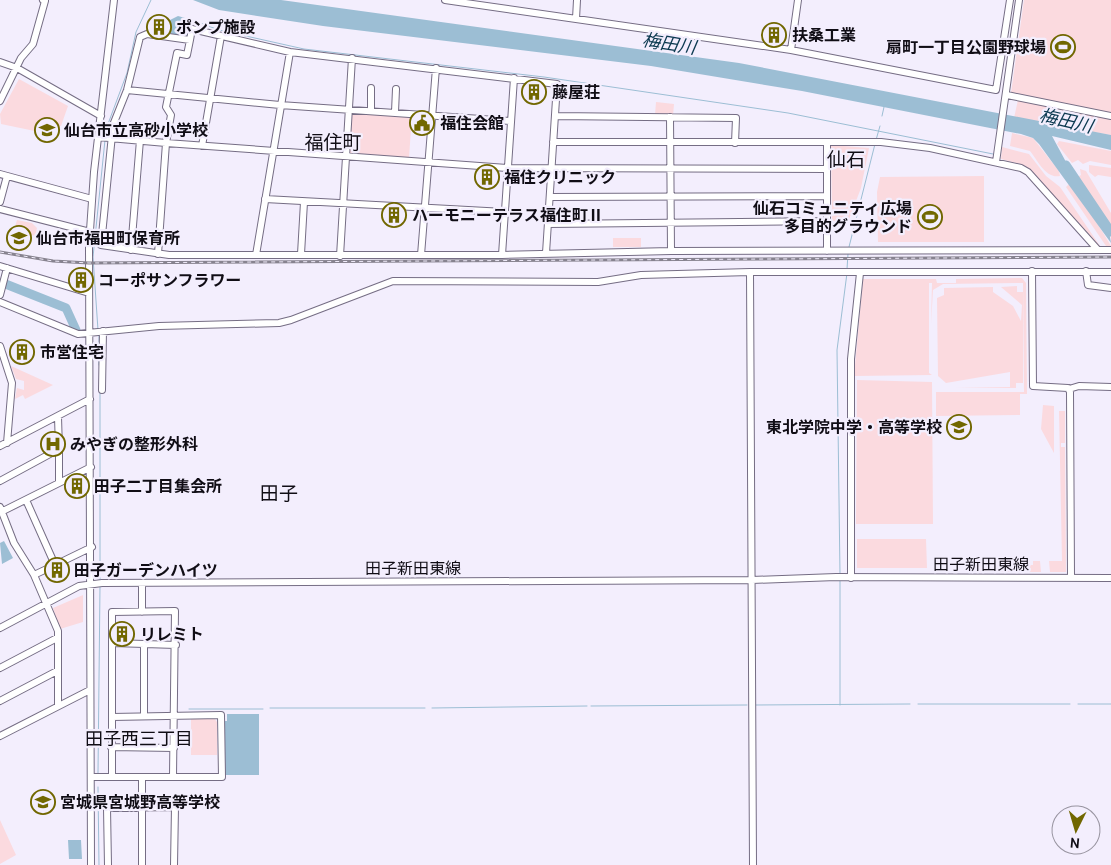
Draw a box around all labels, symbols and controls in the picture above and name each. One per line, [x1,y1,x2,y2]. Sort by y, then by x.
building icon: ポンプ施設 [146,14,172,40]
place label: ポンプ施設 [176,18,256,37]
building icon: 扶桑工業 [761,22,787,48]
place label: 扶桑工業 [792,26,856,45]
water label: 梅田川 [641,29,699,59]
sports icon: 扇町一丁目公園野球場 [1050,34,1076,60]
place label: 扇町一丁目公園野球場 [886,38,1046,57]
building icon: 藤屋荘 [521,79,547,105]
place label: 藤屋荘 [552,83,600,102]
water label: 梅田川 [1037,104,1097,138]
public building icon: 福住会館 [409,110,435,136]
place label: 福住会館 [440,114,504,133]
school or university icon: 仙台市立高砂小学校 [34,117,60,143]
place label: 仙台市立高砂小学校 [63,121,208,140]
district label: 福住町 [304,131,362,154]
district label: 仙石 [827,148,865,171]
building icon: 福住クリニック [474,164,500,190]
place label: 福住クリニック [504,168,616,187]
place label: 仙石コミュニティ広場 多目的グラウンド [752,199,912,236]
building icon: ハーモニーテラス福住町Ⅱ [381,202,407,228]
sports icon: 仙石コミュニティ広場 多目的グラウンド [917,204,943,230]
place label: ハーモニーテラス福住町Ⅱ [412,206,604,225]
school or university icon: 仙台市福田町保育所 [6,225,32,251]
place label: 仙台市福田町保育所 [35,229,180,248]
building icon: コーポサンフラワー [68,267,94,293]
place label: コーポサンフラワー [98,271,242,290]
building icon: 市営住宅 [9,339,35,365]
place label: 市営住宅 [40,343,104,362]
school or university icon: 東北学院中学・高等学校 [946,414,972,440]
place label: 東北学院中学・高等学校 [766,418,942,437]
hospital icon: みやぎの整形外科 [40,431,66,457]
place label: みやぎの整形外科 [70,435,198,454]
building icon: 田子二丁目集会所 [64,473,90,499]
place label: 田子二丁目集会所 [94,477,222,496]
district label: 田子 [260,482,298,505]
street label: 田子新田東線 [933,555,1029,574]
building icon: 田子ガーデンハイツ [44,557,70,583]
street label: 田子新田東線 [365,559,461,578]
place label: 田子ガーデンハイツ [74,561,218,580]
building icon: リレミト [109,621,135,647]
place label: リレミト [140,625,204,644]
district label: 田子西三丁目 [85,728,193,750]
school or university icon: 宮城県宮城野高等学校 [30,789,56,815]
place label: 宮城県宮城野高等学校 [60,793,220,812]
north arrow [1051,805,1101,855]
text: N [1069,834,1081,852]

